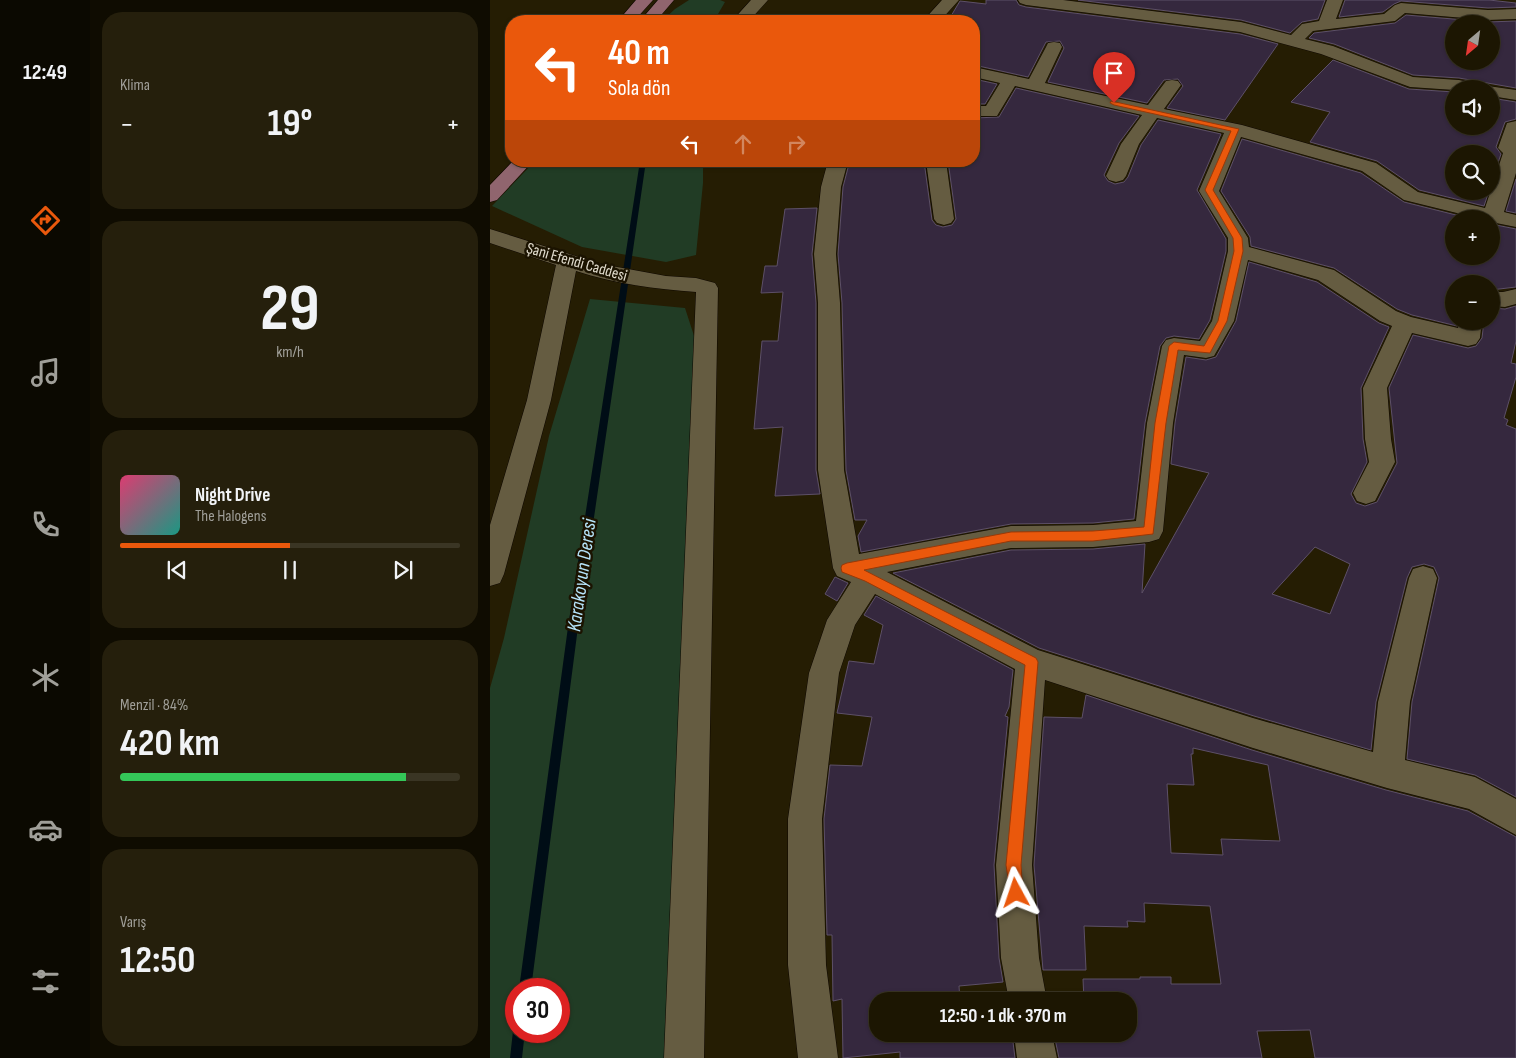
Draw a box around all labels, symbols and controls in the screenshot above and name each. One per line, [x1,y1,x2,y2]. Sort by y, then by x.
north arrow [1445,15,1500,70]
map controls [1445,15,1500,330]
text: 40 m [608,32,670,75]
icon: left [525,35,590,100]
pin [1093,52,1135,103]
text: 12:49 [23,59,67,86]
icon: arrive [1100,59,1128,87]
text: Sola dön [608,75,670,102]
text: Klima [120,76,150,95]
button: sound [1445,80,1500,135]
text: 19° [268,101,312,146]
text: − [120,108,134,141]
text: + [446,108,460,141]
icon: left [676,130,704,158]
icon: ahead [729,130,757,158]
icon: right [782,130,810,158]
button: search [1445,145,1500,200]
icon: directions [28,203,63,238]
button: + [1445,210,1500,265]
street label: Şani Efendi Caddesi [524,239,629,286]
text: 29 [260,271,320,349]
button: − [1445,275,1500,330]
text: km/h [276,343,304,362]
icon: music [28,355,63,390]
text: Night Drive [195,484,270,507]
icon: phone [28,507,63,542]
text: The Halogens [195,507,266,526]
water label: Karakoyun Deresi [562,516,602,633]
icon: previous [163,556,191,584]
icon: pause [276,556,304,584]
icon: next [389,556,417,584]
icon: climate [28,660,63,695]
text: Menzil · 84% [120,696,188,715]
text: 420 km [120,721,220,766]
icon: car [28,812,63,847]
position arrow [989,866,1041,918]
text: Varış [120,913,146,932]
text: 12:50 [120,938,195,983]
icon: filters [28,964,63,999]
speed limit sign: 30 [505,978,570,1043]
text: 12:50 · 1 dk · 370 m [940,1005,1066,1028]

